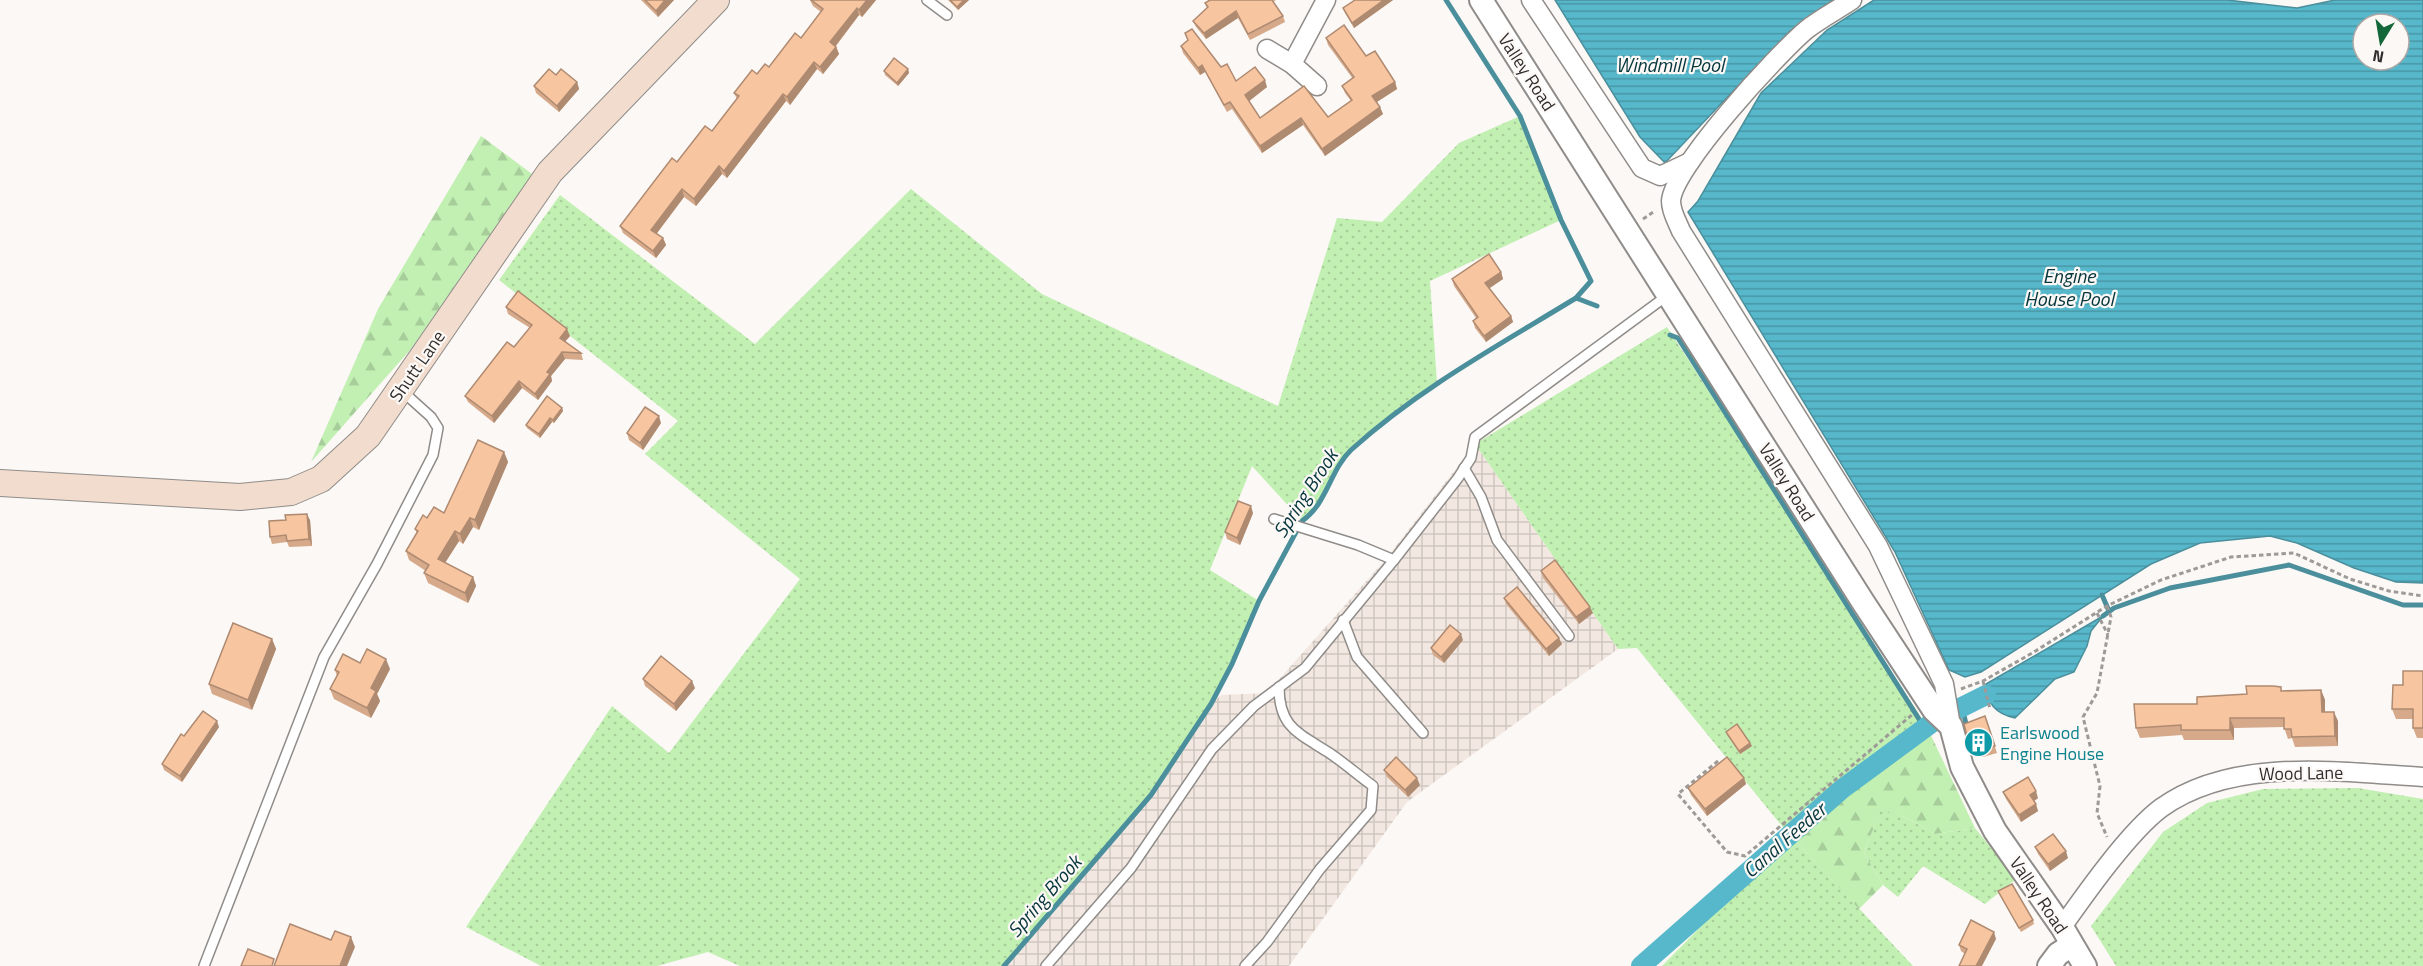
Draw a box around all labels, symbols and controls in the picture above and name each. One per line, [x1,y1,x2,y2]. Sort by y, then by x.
north arrow [2351,12,2411,72]
street label: Valley Road [1492,28,1562,116]
text: N [2370,44,2386,70]
water label: Windmill Pool [1616,49,1727,80]
water label: Engine House Pool [2024,260,2116,314]
street label: Shutt Lane [382,325,452,407]
street label: Valley Road [1752,438,1822,526]
water label: Spring Brook [1265,441,1346,544]
place label: Earlswood Engine House [2000,719,2104,767]
building icon: Earlswood Engine House [1963,726,1995,758]
street label: Wood Lane [2259,759,2343,787]
water label: Canal Feeder [1735,793,1835,885]
water label: Spring Brook [999,846,1090,944]
street label: Valley Road [2003,851,2075,939]

